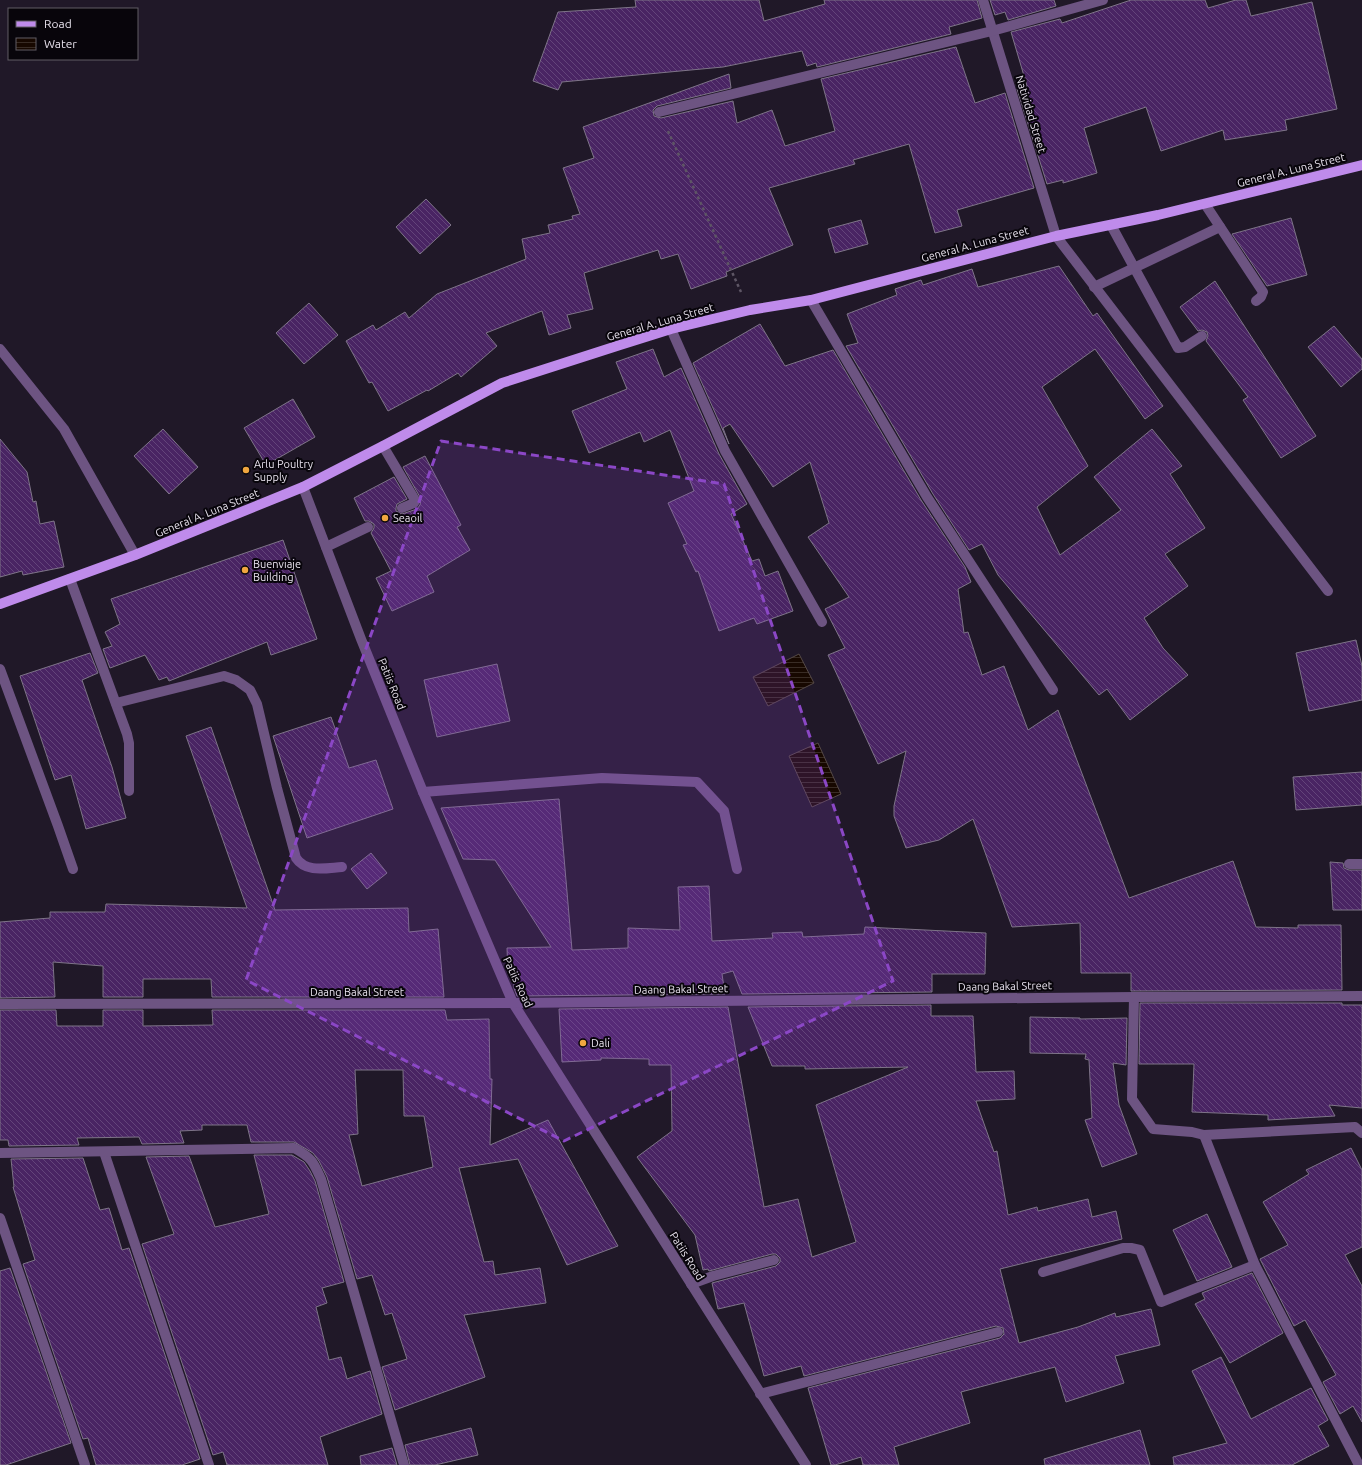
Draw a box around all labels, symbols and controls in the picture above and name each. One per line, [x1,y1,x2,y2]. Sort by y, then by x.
legend [8,8,138,60]
text: Road [44,17,72,30]
text: Water [44,37,77,50]
street label: Natividad Street [1014,74,1049,155]
street label: General A. Luna Street [1236,151,1347,189]
street label: General A. Luna Street [920,224,1031,264]
street label: General A. Luna Street [605,301,715,343]
place label: Arlu Poultry Supply [254,458,314,483]
marker: Arlu Poultry Supply [241,465,251,475]
street label: General A. Luna Street [153,486,261,539]
place label: Seaoil [393,512,423,524]
marker: Seaoil [380,513,390,523]
place label: Buenviaje Building [253,558,301,583]
marker: Buenviaje Building [240,565,250,575]
street label: Patiis Road [376,657,408,711]
street label: Patiis Road [501,955,535,1009]
street label: Daang Bakal Street [958,979,1053,993]
street label: Daang Bakal Street [634,982,729,996]
street label: Daang Bakal Street [310,986,405,998]
place label: Dali [591,1037,610,1049]
marker: Dali [578,1038,588,1048]
street label: Patiis Road [667,1230,707,1282]

